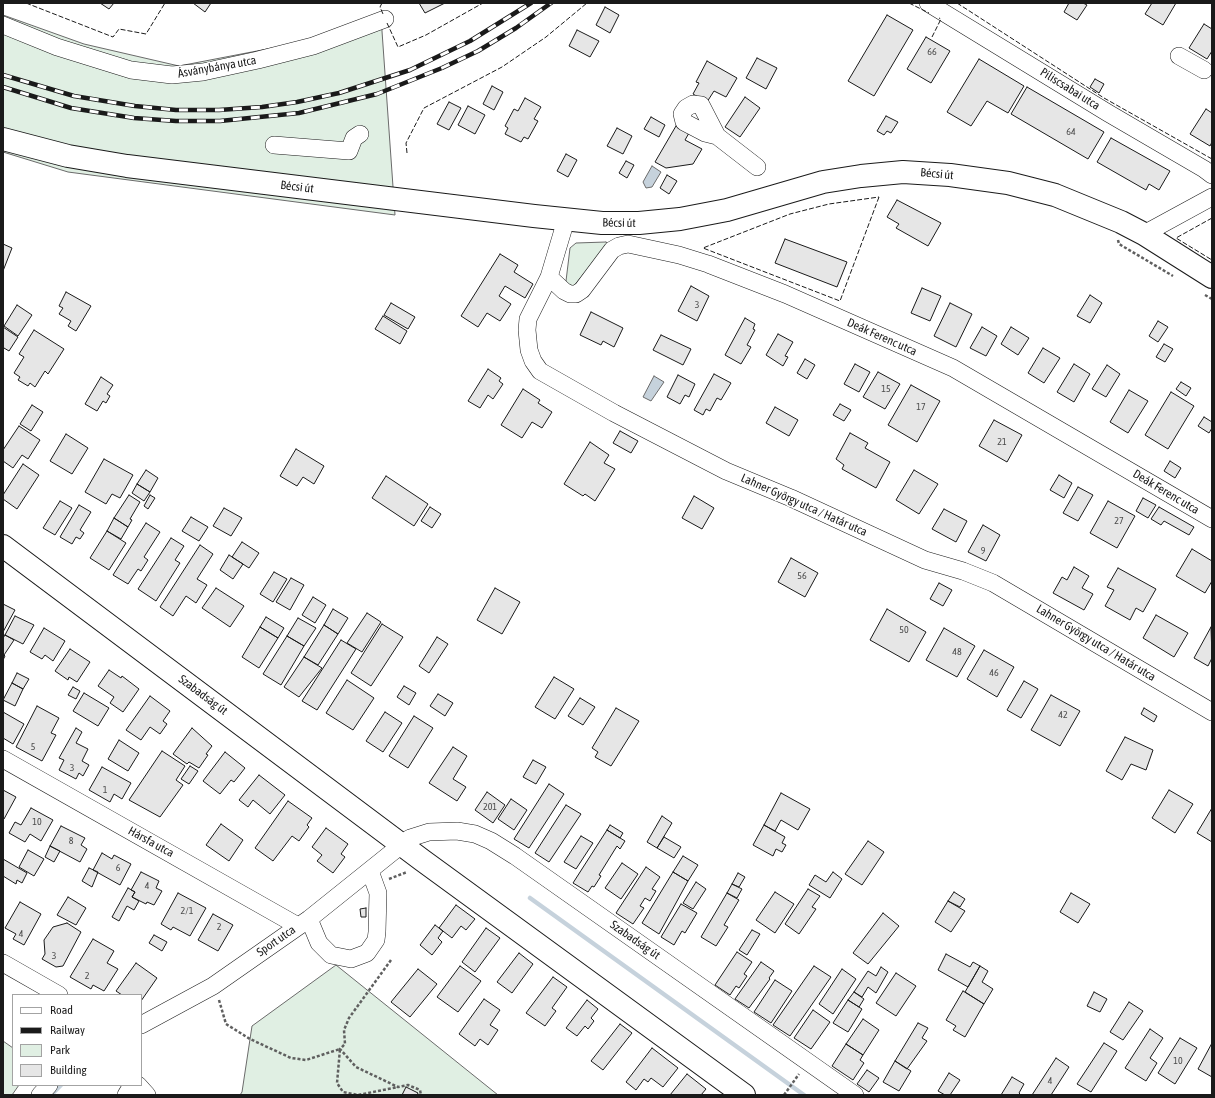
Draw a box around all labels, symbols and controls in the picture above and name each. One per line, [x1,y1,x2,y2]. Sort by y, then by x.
house number: 66 [927,46,937,58]
street label: Ásványbánya utca [177,53,257,81]
street label: Piliscsabai utca [1037,65,1103,113]
house number: 64 [1066,126,1076,138]
street label: Bécsi út [920,165,954,183]
street label: Bécsi út [280,178,314,196]
street label: Bécsi út [602,216,636,230]
house number: 3 [695,299,699,311]
street label: Deák Ferenc utca [845,315,919,359]
house number: 15 [881,383,891,395]
house number: 17 [916,401,926,413]
house number: 21 [997,436,1007,448]
street label: Deák Ferenc utca [1130,467,1202,517]
street label: Lahner György utca / Határ utca [739,471,869,539]
house number: 27 [1114,515,1124,527]
house number: 9 [981,545,985,557]
house number: 56 [797,570,807,582]
street label: Lahner György utca / Határ utca [1034,602,1158,684]
house number: 50 [899,624,909,636]
house number: 48 [952,646,962,658]
house number: 46 [989,667,999,679]
street label: Szabadság út [176,672,230,718]
house number: 42 [1058,709,1068,721]
house number: 5 [31,741,35,753]
house number: 3 [70,762,74,774]
house number: 1 [103,784,107,796]
house number: 201 [483,801,497,813]
house number: 10 [32,816,42,828]
street label: Hársfa utca [126,824,176,860]
house number: 8 [69,835,73,847]
house number: 6 [116,862,120,874]
house number: 4 [145,880,149,892]
house number: 2/1 [181,905,193,917]
street label: Szabadság út [607,918,663,962]
house number: 2 [217,921,221,933]
street label: Sport utca [254,922,298,960]
house number: 4 [19,928,23,940]
house number: 3 [52,950,56,962]
house number: 2 [85,970,89,982]
legend [12,994,142,1086]
text: Road [50,1003,73,1017]
text: Railway [50,1023,85,1037]
text: Park [50,1043,70,1057]
house number: 10 [1173,1055,1183,1067]
text: Building [50,1063,87,1077]
house number: 4 [1048,1075,1052,1087]

